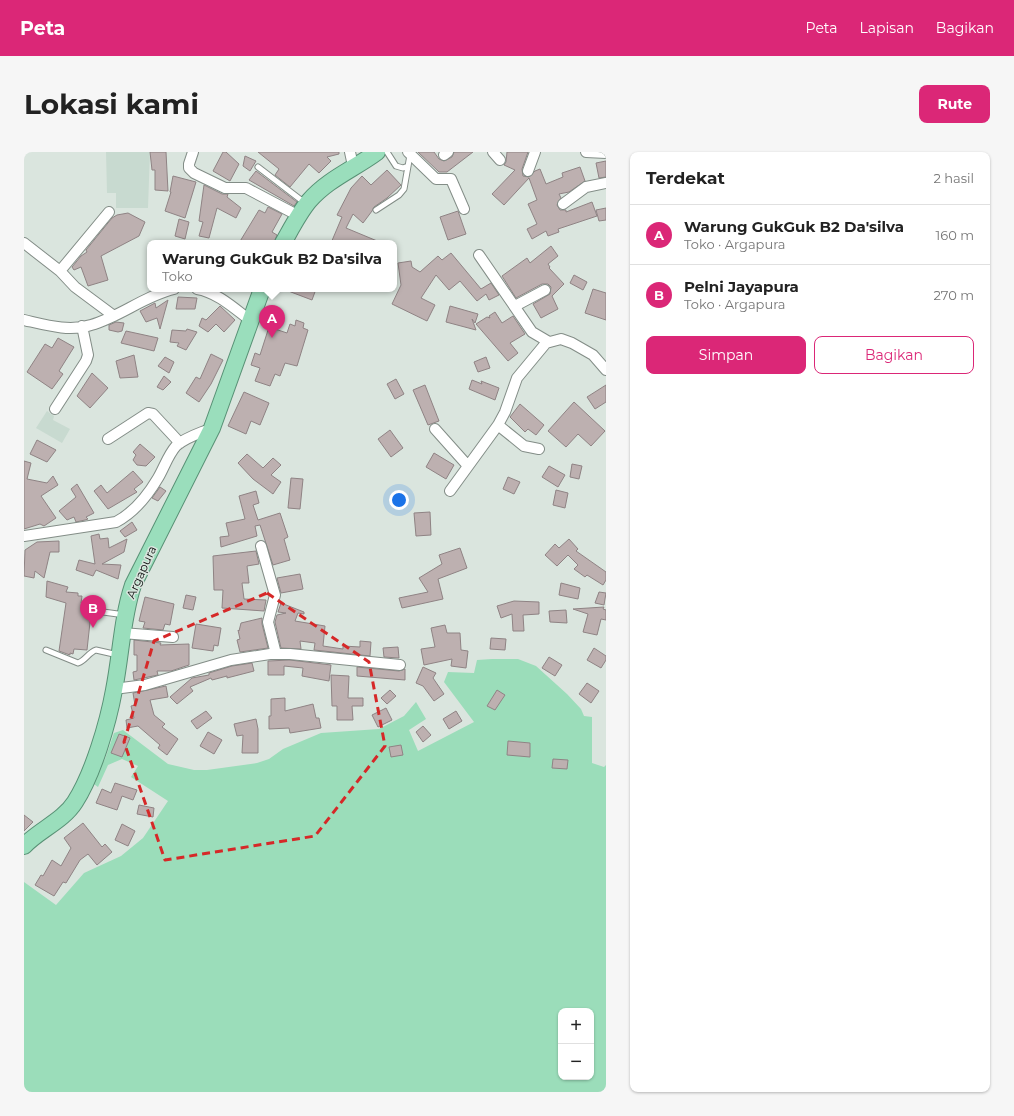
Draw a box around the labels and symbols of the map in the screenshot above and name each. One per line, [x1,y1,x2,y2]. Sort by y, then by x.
pin: A [259,305,285,338]
your location [389,490,409,510]
street label: Argapura [123,543,159,601]
pin: B [80,595,106,628]

